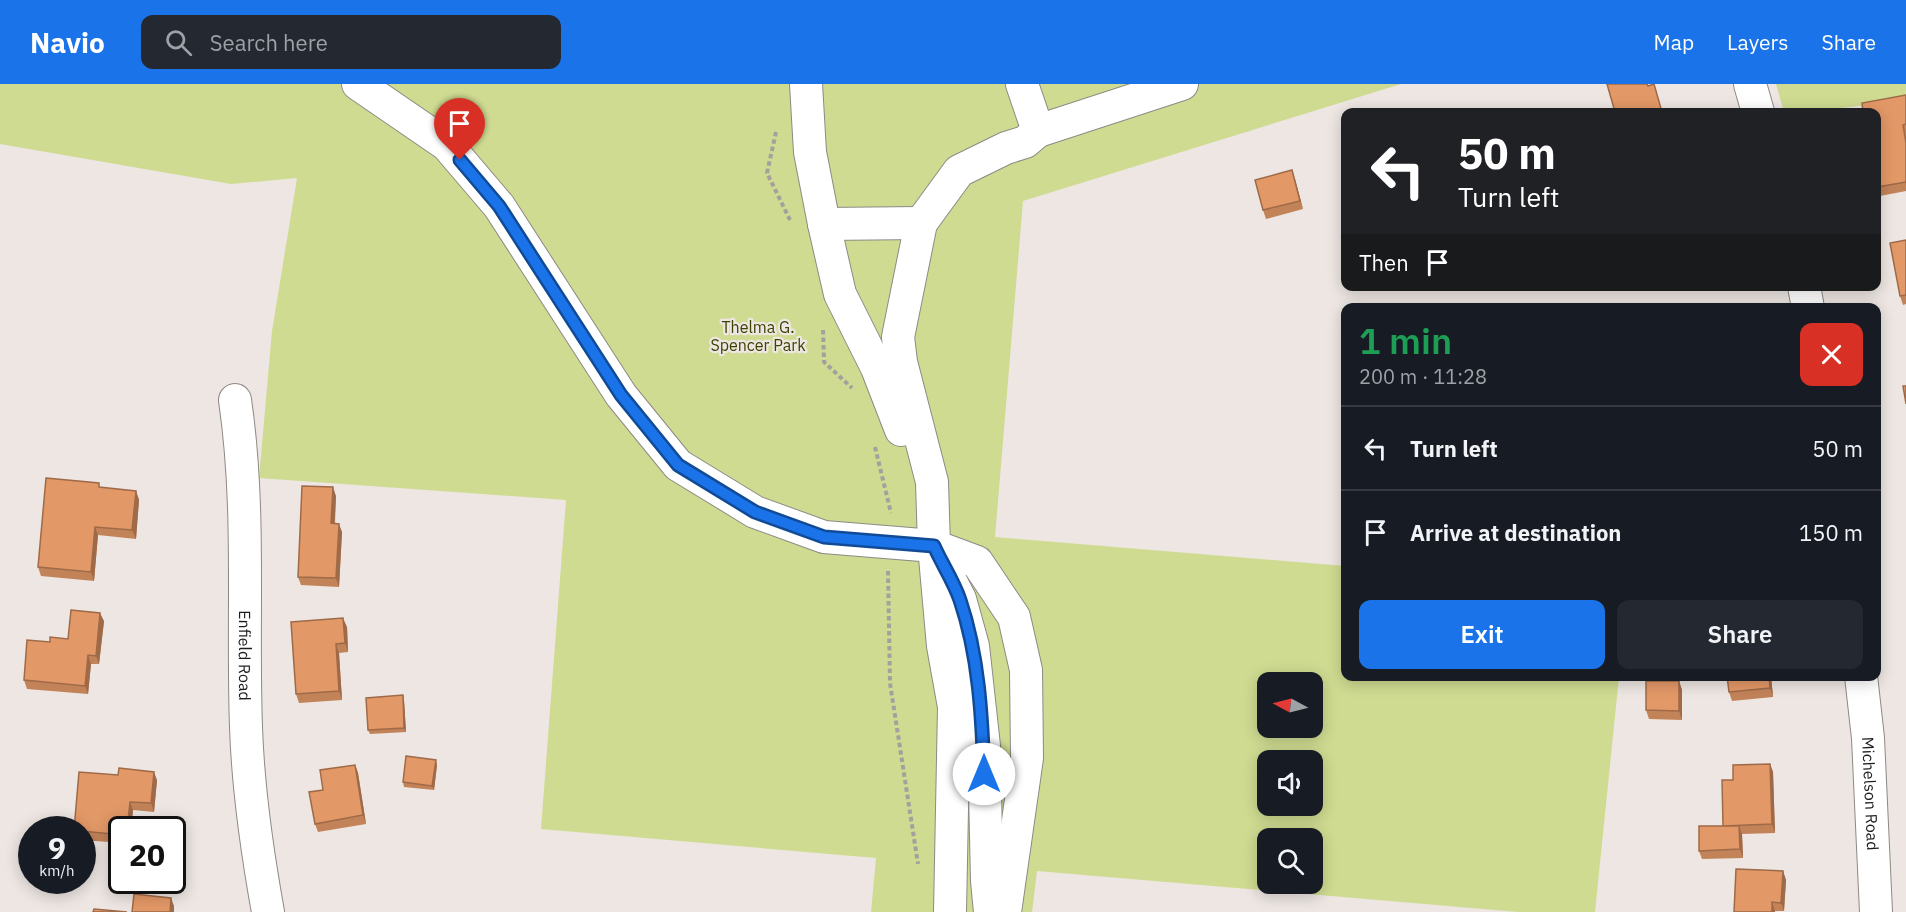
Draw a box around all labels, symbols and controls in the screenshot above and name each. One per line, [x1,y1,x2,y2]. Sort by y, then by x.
search box [141,15,561,69]
text: Navio [30,24,105,61]
icon: search [162,26,195,59]
text: Search here [210,28,328,57]
text: Map [1654,28,1694,56]
text: Layers [1727,28,1789,56]
text: Share [1822,28,1876,56]
pin [434,98,485,160]
icon: arrive [443,107,476,140]
text: 50 m [1458,126,1556,181]
icon: left [1359,132,1437,210]
text: Turn left [1458,179,1559,214]
icon: arrive [1421,246,1454,279]
text: Then [1359,248,1409,277]
park label: Thelma G. Spencer Park [710,317,806,355]
text: 1 min [1359,317,1452,364]
button: close [1800,323,1863,386]
text: 200 m · 11:28 [1359,363,1487,390]
icon: left [1359,432,1392,465]
text: Turn left [1410,434,1498,463]
text: 50 m [1812,434,1863,463]
icon: arrive [1359,516,1392,549]
text: Arrive at destination [1410,518,1621,547]
text: 150 m [1799,518,1863,547]
button: Exit [1359,600,1605,669]
button: Share [1617,600,1863,669]
street label: Enfield Road [235,610,255,701]
north arrow [1257,672,1323,738]
map controls [1257,672,1323,894]
street label: Michelson Road [1858,736,1883,851]
position arrow [952,742,1016,806]
button: sound [1257,750,1323,816]
speed limit sign: 20 [108,816,186,894]
text: 9 [48,828,66,867]
button: search [1257,828,1323,894]
text: km/h [39,861,75,880]

